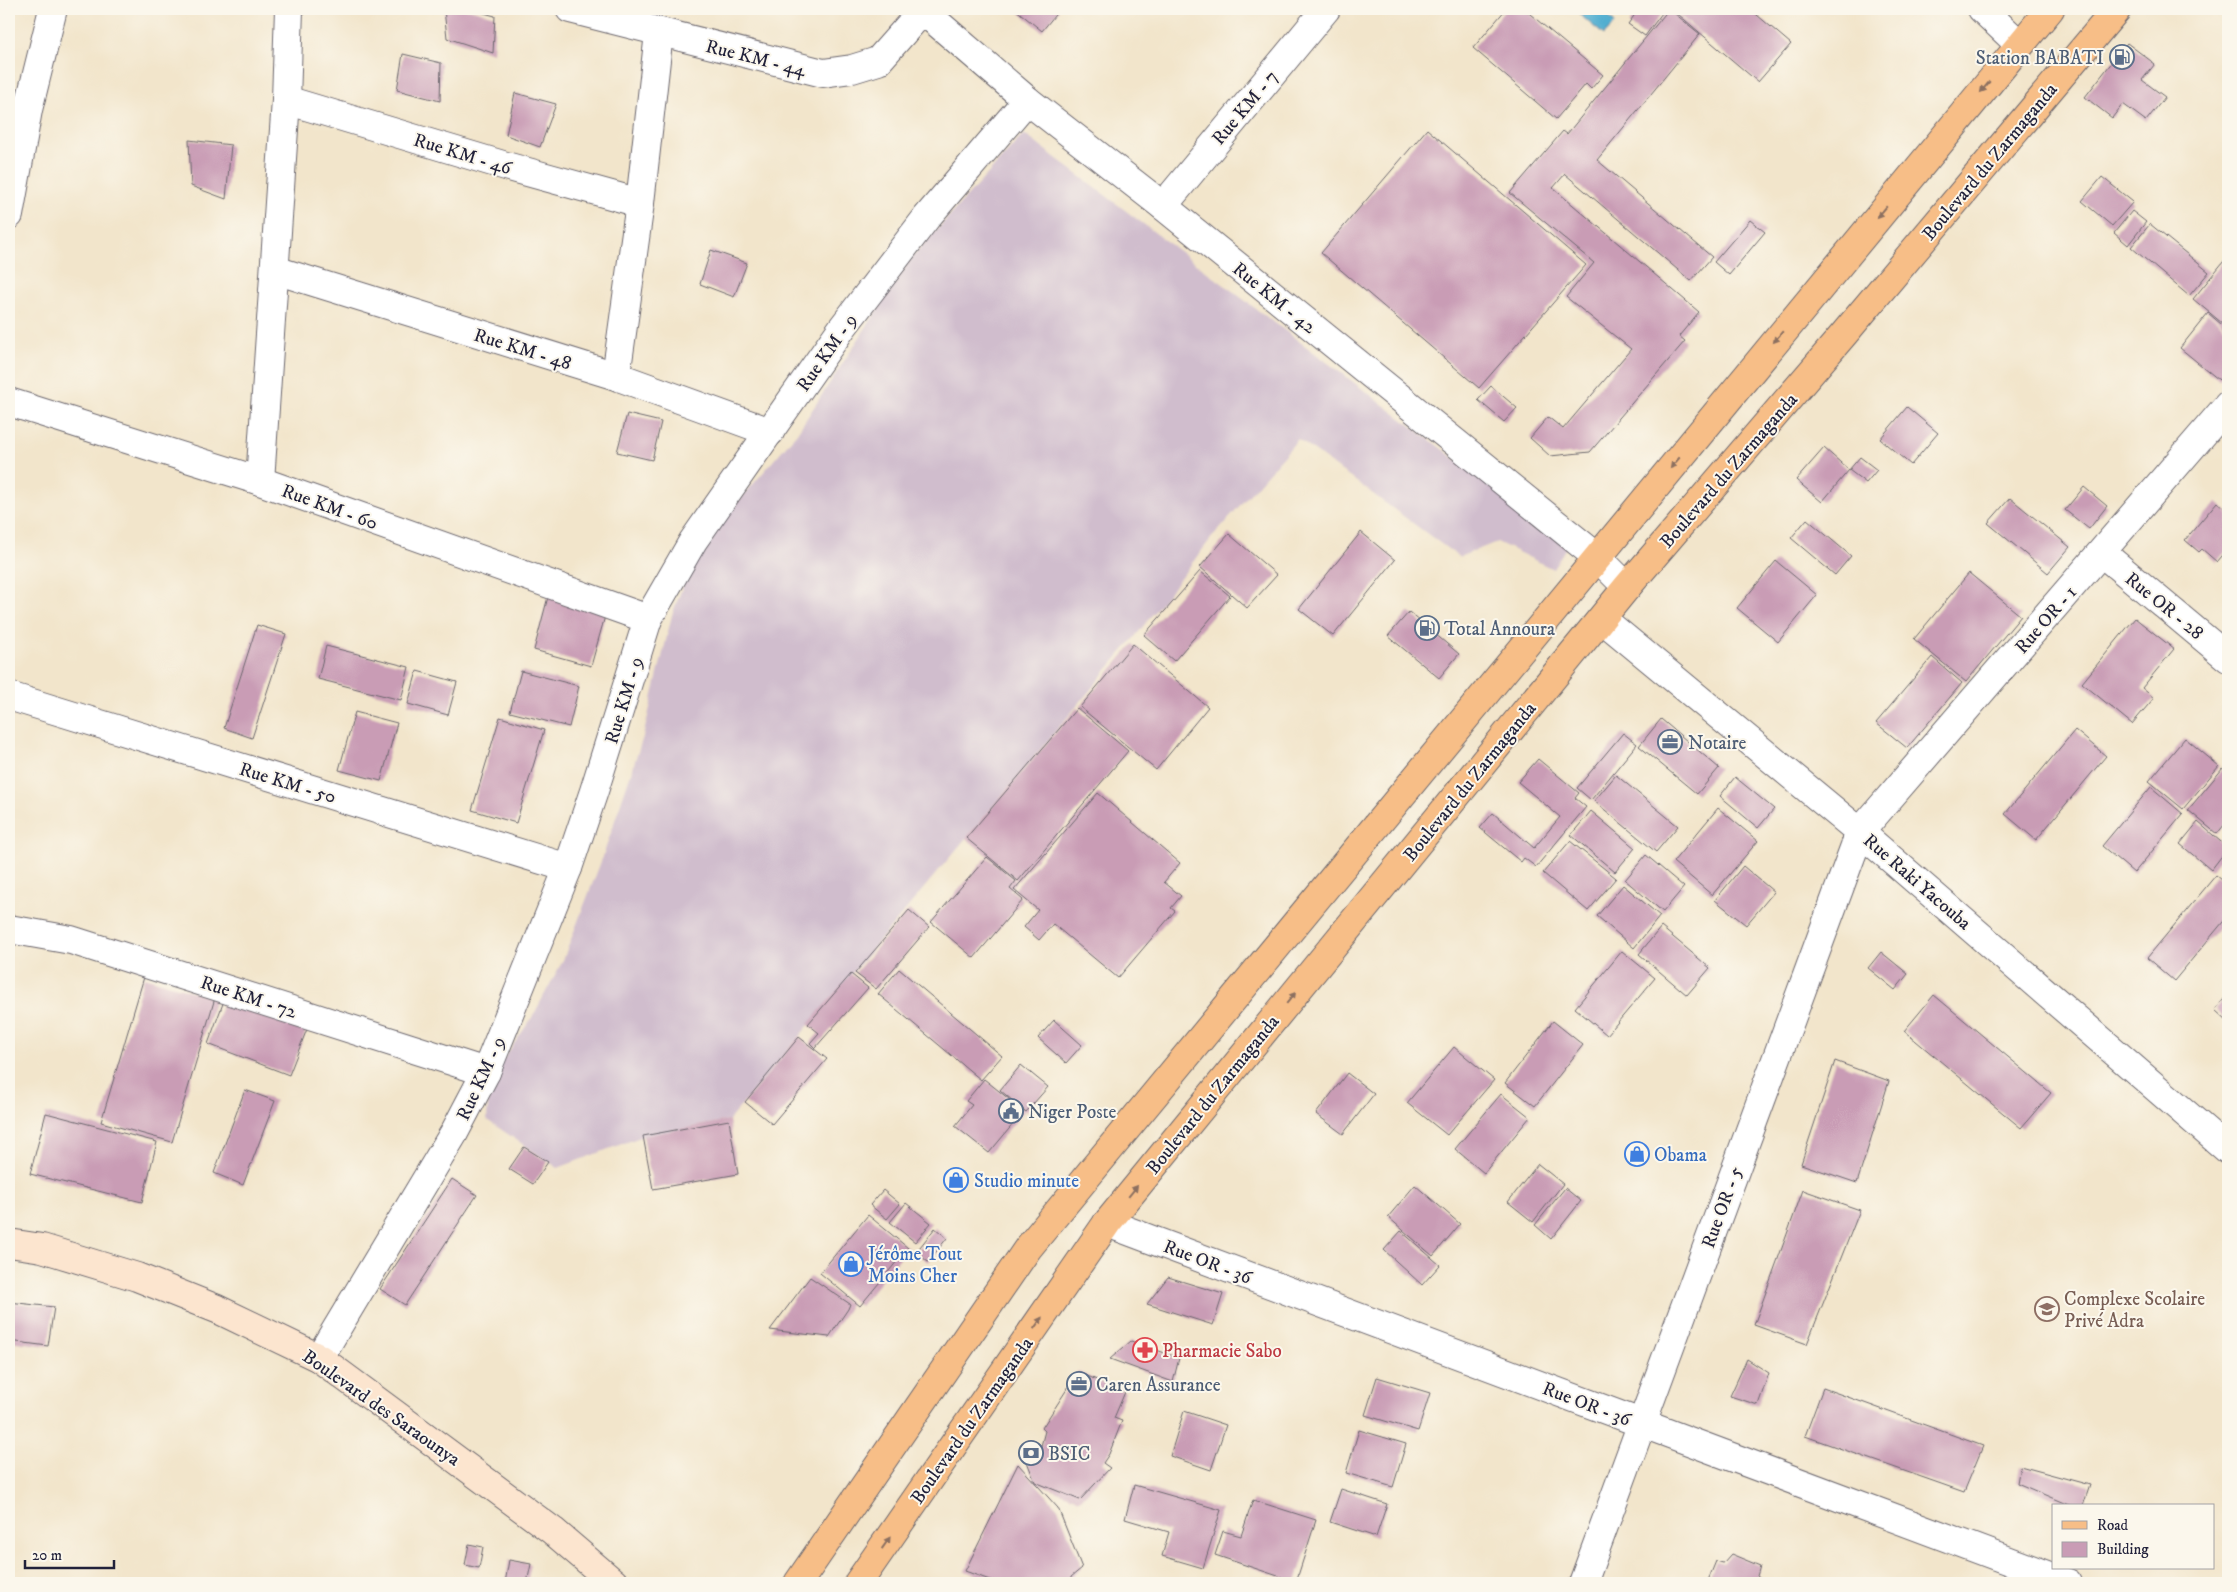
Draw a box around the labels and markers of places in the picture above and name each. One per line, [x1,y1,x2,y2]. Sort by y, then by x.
fuel station icon: Station BABATI [2109,44,2135,70]
place label: Station BABATI [1976,47,2104,70]
fuel station icon: Total Annoura [1414,615,1440,641]
place label: Total Annoura [1444,618,1555,641]
office icon: Notaire [1657,729,1683,755]
place label: Notaire [1688,732,1747,755]
public building icon: Niger Poste [998,1098,1024,1124]
place label: Niger Poste [1028,1101,1117,1124]
shop icon: Obama [1624,1141,1650,1167]
place label: Obama [1654,1144,1707,1167]
shop icon: Studio minute [943,1167,969,1193]
place label: Studio minute [974,1170,1079,1193]
place label: Jérôme Tout Moins Cher [866,1243,962,1288]
shop icon: Jérôme Tout Moins Cher [838,1251,864,1277]
place label: Complexe Scolaire Privé Adra [2064,1288,2205,1333]
school or university icon: Complexe Scolaire Privé Adra [2034,1296,2060,1322]
pharmacy icon: Pharmacie Sabo [1132,1337,1158,1363]
place label: Pharmacie Sabo [1162,1340,1282,1363]
office icon: Caren Assurance [1066,1371,1092,1397]
place label: Caren Assurance [1096,1374,1221,1397]
bank icon: BSIC [1018,1440,1044,1466]
place label: BSIC [1048,1443,1090,1466]

